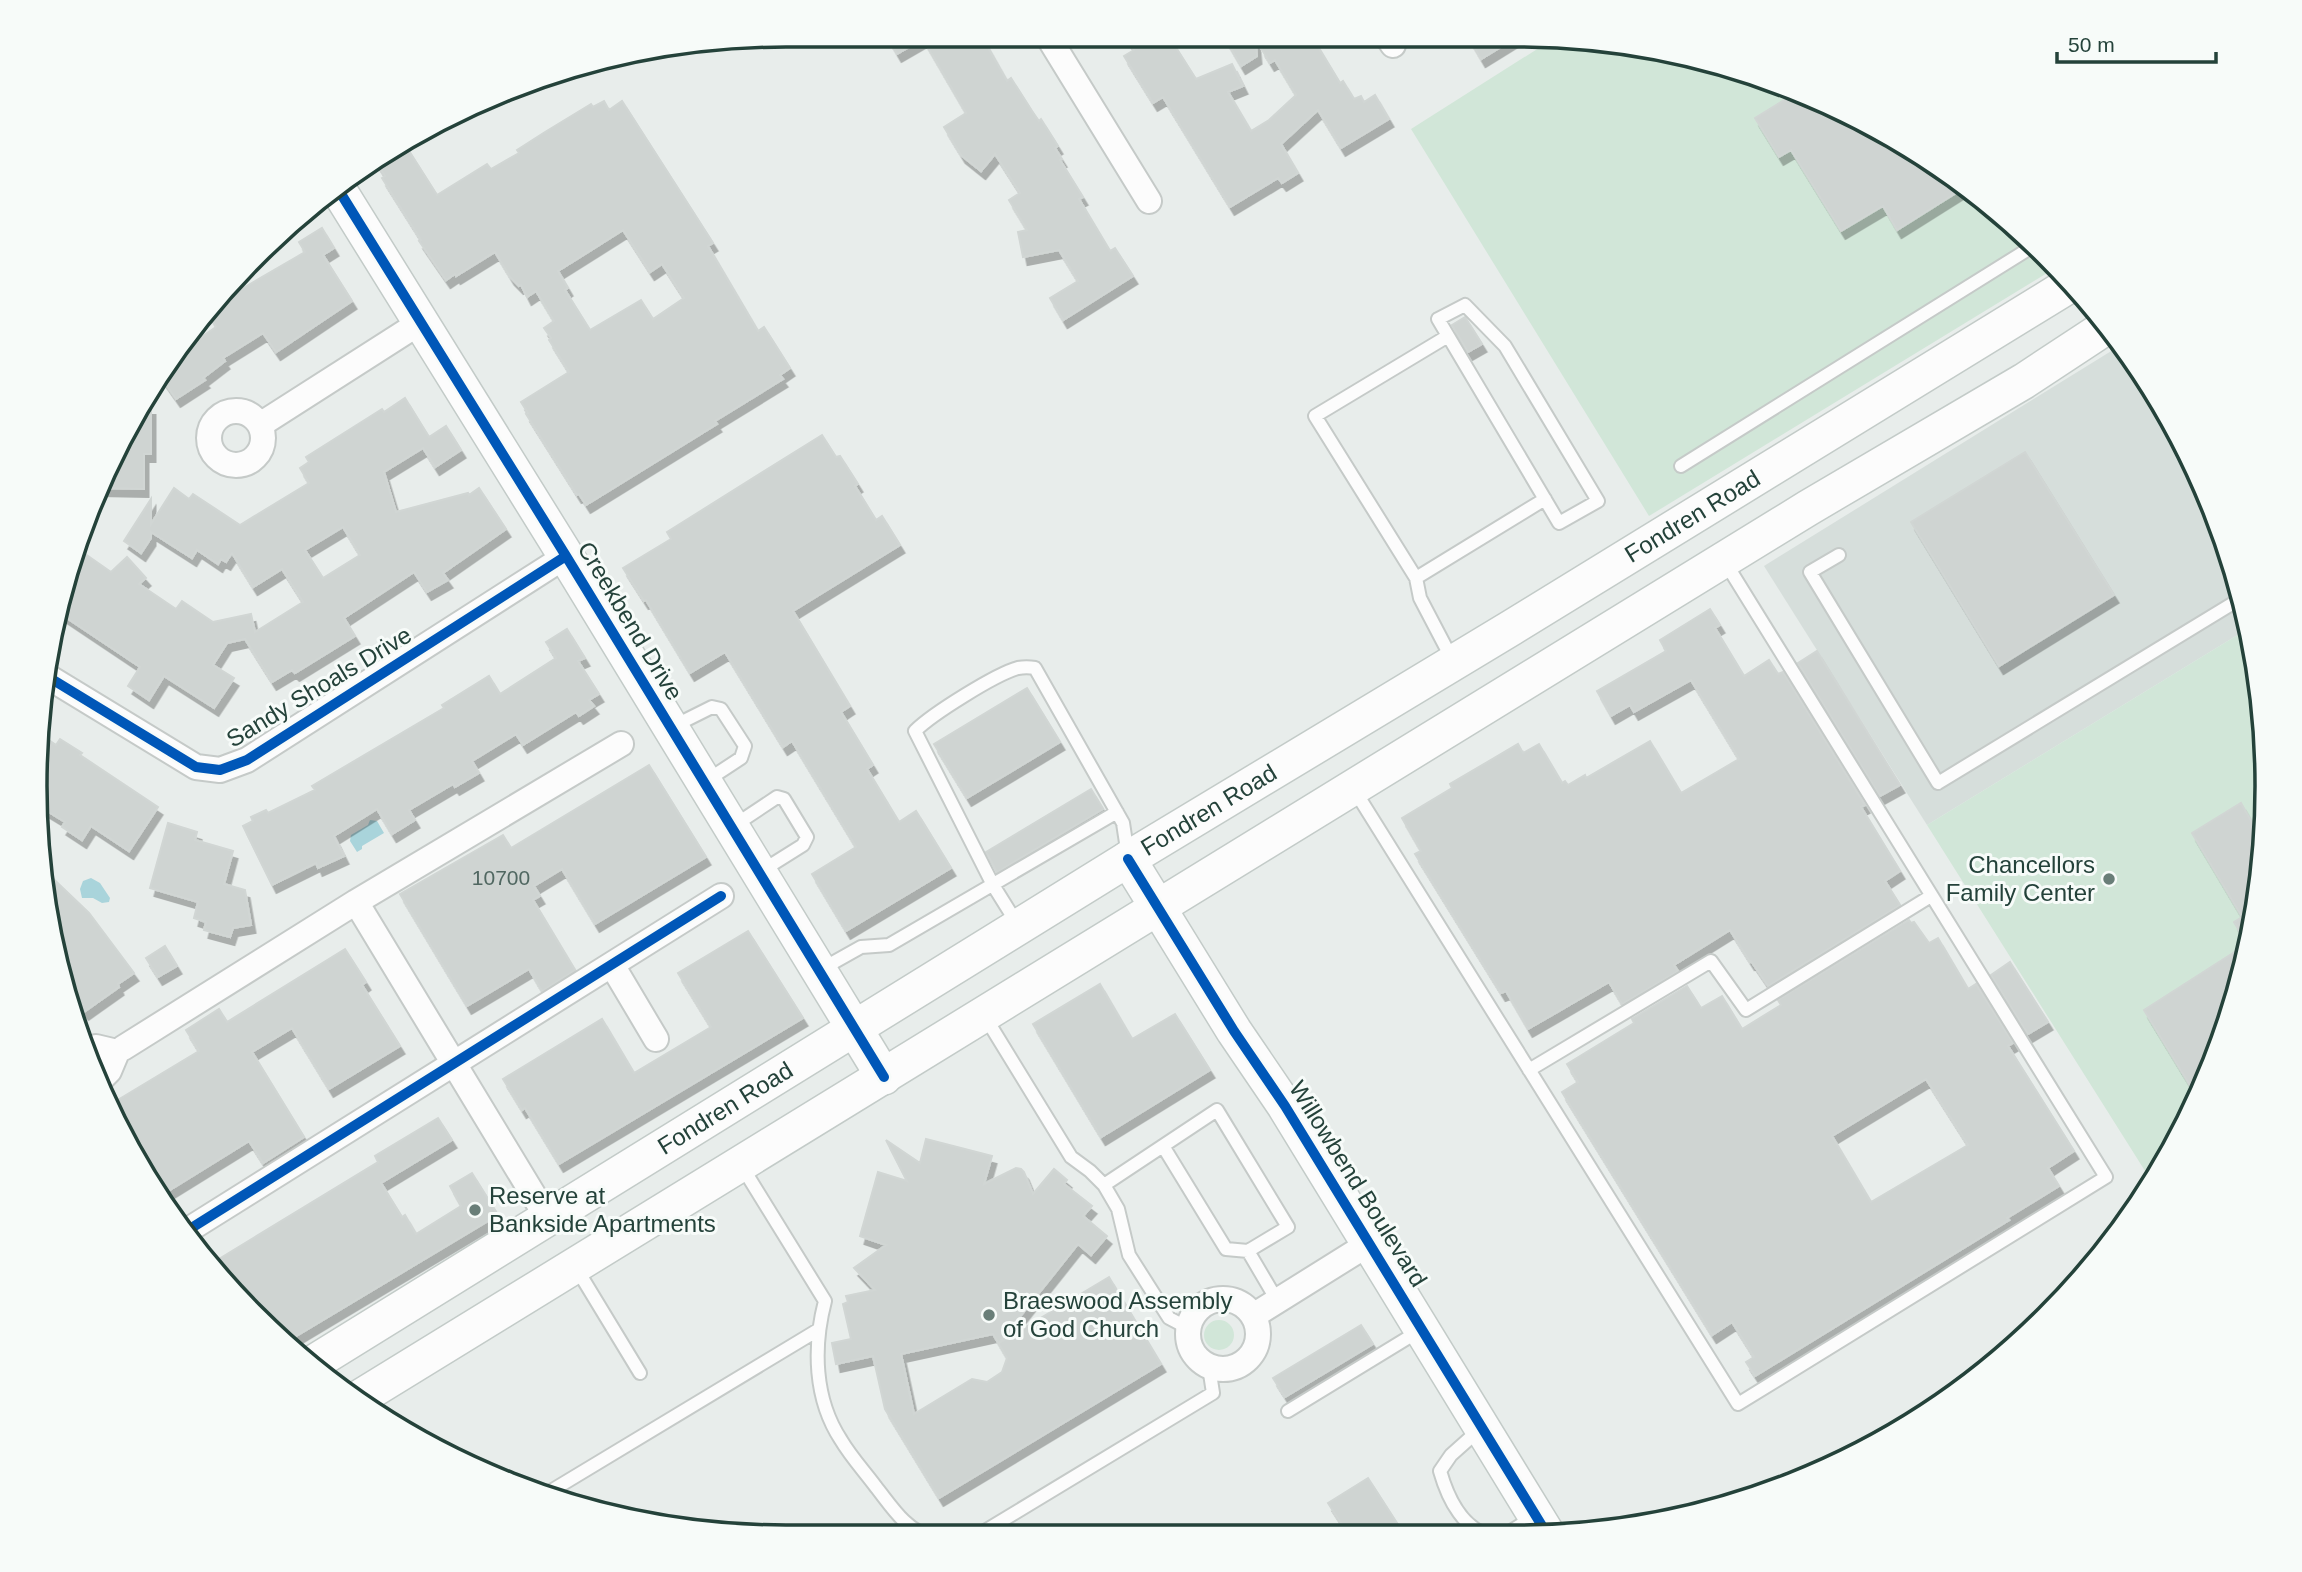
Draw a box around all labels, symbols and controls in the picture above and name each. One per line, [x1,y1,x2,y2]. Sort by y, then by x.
scale bar [2057,21,2216,65]
text: 50 m [2068,33,2115,56]
street label: Fondren Road [1620,464,1765,568]
street label: Creekbend Drive [572,537,688,705]
street label: Sandy Shoals Drive [221,621,416,752]
street label: Fondren Road [1136,759,1281,861]
place label: Chancellors Family Center [1946,851,2095,906]
house number: 10700 [472,866,530,889]
marker: Chancellors Family Center [2101,871,2117,887]
street label: Fondren Road [653,1056,797,1160]
street label: Willowbend Boulevard [1284,1076,1433,1292]
place label: Reserve at Bankside Apartments [489,1182,716,1237]
marker: Reserve at Bankside Apartments [467,1202,483,1218]
place label: Braeswood Assembly of God Church [1003,1287,1232,1342]
marker: Braeswood Assembly of God Church [981,1307,997,1323]

